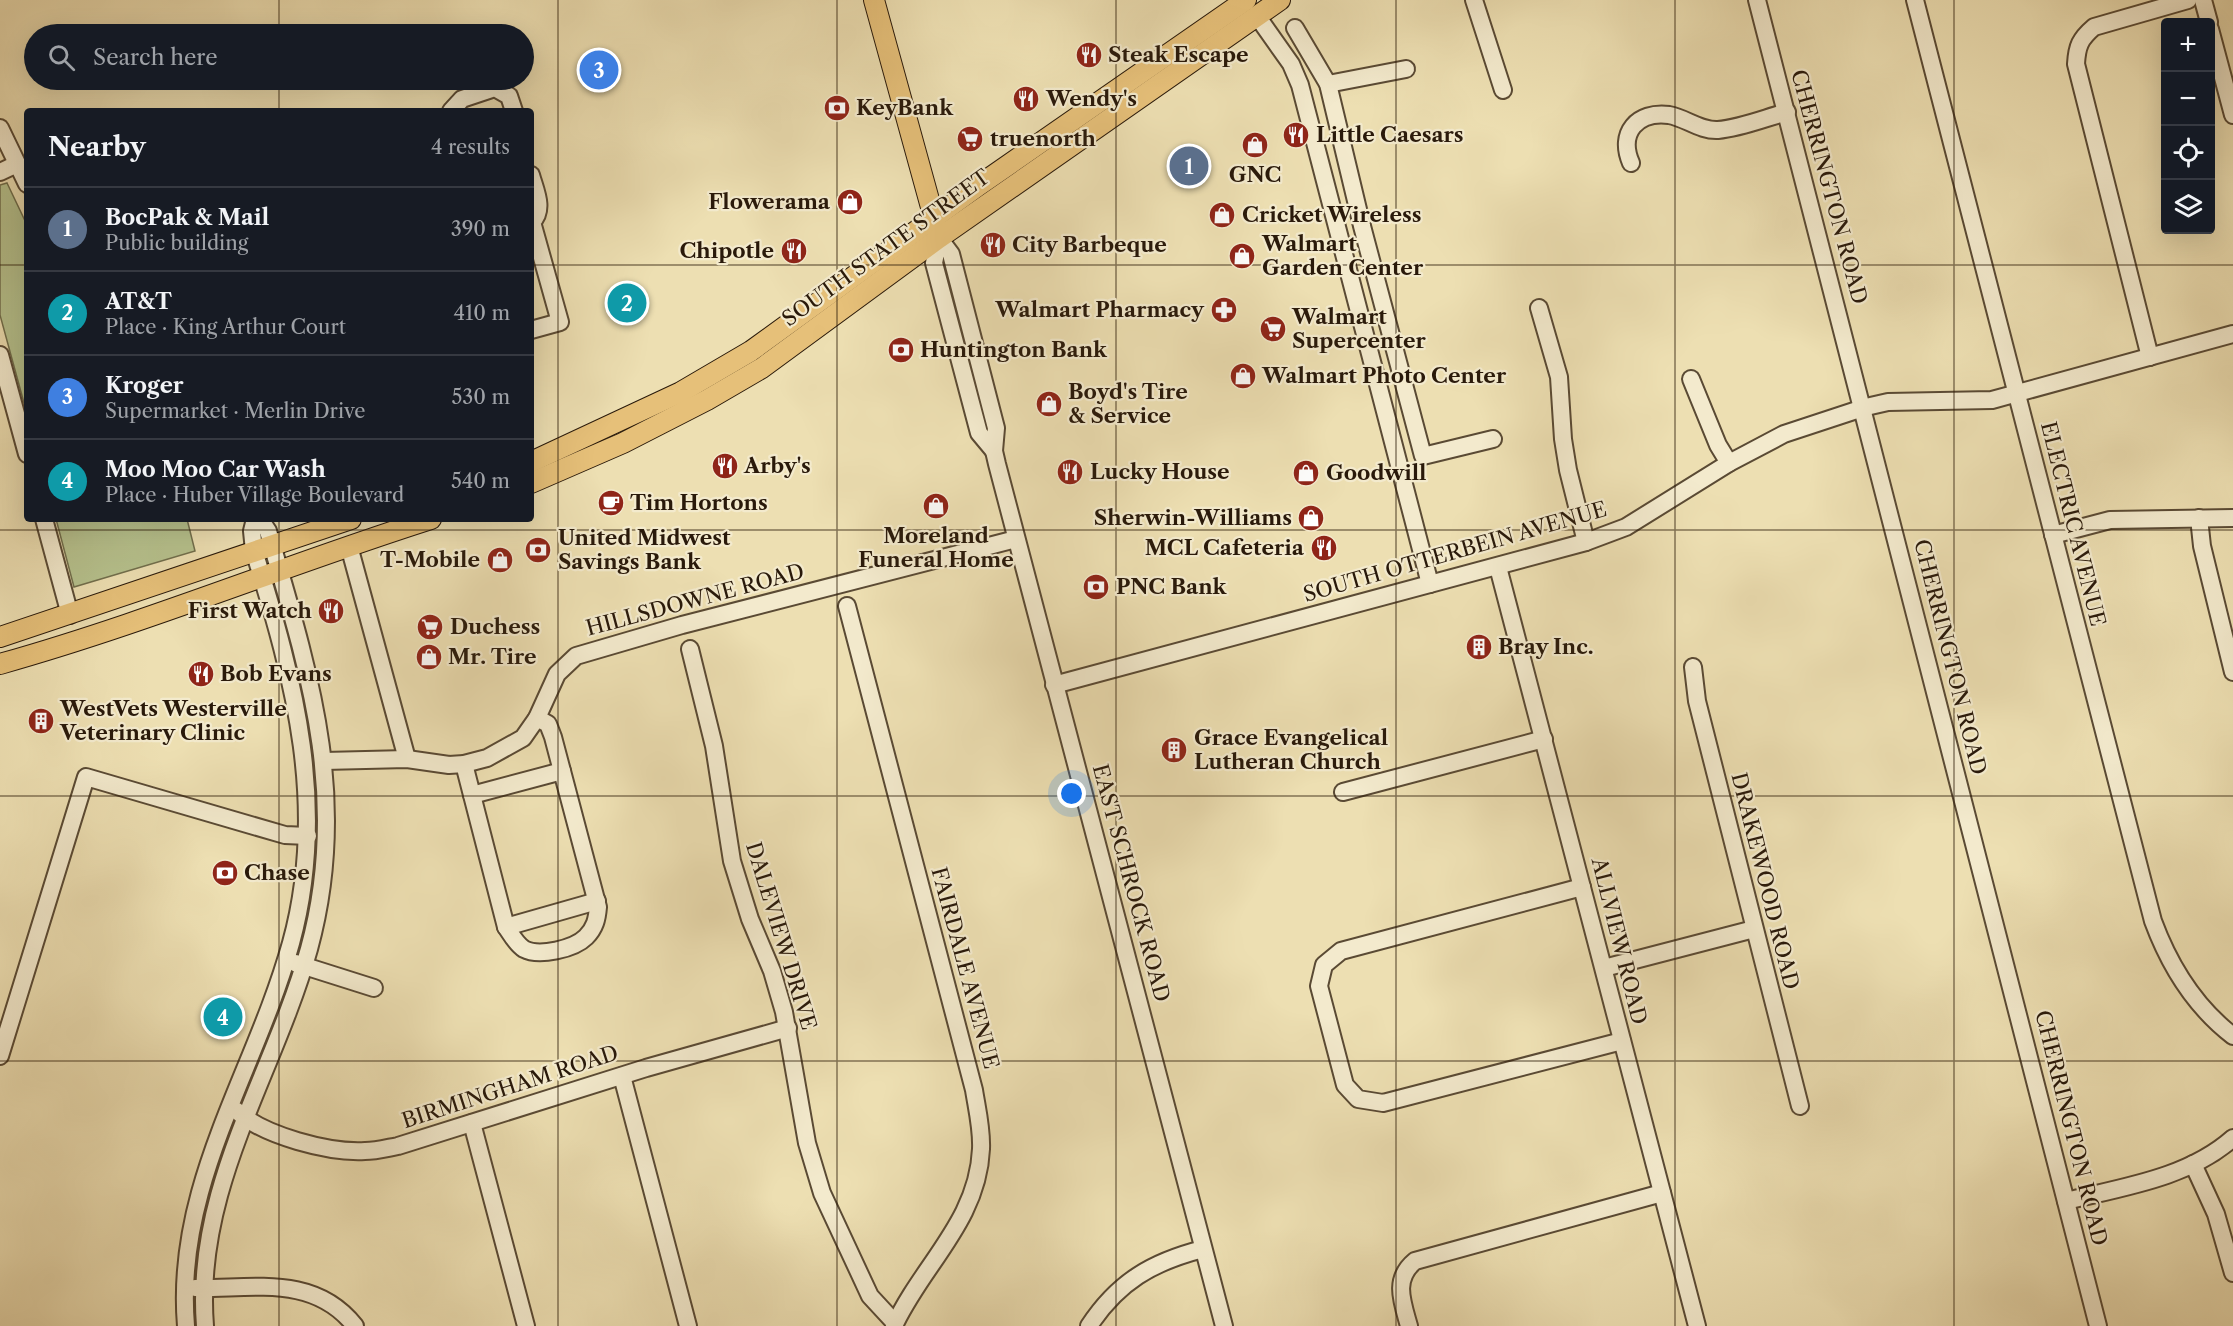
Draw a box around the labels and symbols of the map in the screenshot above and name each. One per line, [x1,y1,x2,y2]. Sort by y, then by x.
restaurant icon: Steak Escape [1074,40,1104,70]
place label: Steak Escape [1108,42,1249,67]
pin: 3 [580,48,618,92]
street label: CHERRINGTON ROAD [1786,67,1873,307]
restaurant icon: Wendy's [1011,84,1041,114]
place label: Wendy's [1045,86,1137,111]
bank icon: KeyBank [822,93,852,123]
place label: KeyBank [856,95,954,120]
restaurant icon: Little Caesars [1281,120,1311,150]
place label: Little Caesars [1316,122,1464,147]
supermarket icon: truenorth [955,124,985,154]
place label: truenorth [990,126,1097,151]
shop icon: GNC [1240,130,1270,160]
pin: 1 [1170,144,1208,188]
place label: GNC [1229,162,1281,187]
street label: SOUTH STATE STREET [777,164,995,331]
shop icon: Flowerama [835,187,865,217]
place label: Flowerama [708,189,831,214]
shop icon: Cricket Wireless [1207,200,1237,230]
place label: Cricket Wireless [1242,202,1421,227]
restaurant icon: City Barbeque [978,230,1008,260]
place label: Walmart Garden Center [1261,231,1424,280]
place label: City Barbeque [1012,232,1167,257]
restaurant icon: Chipotle [779,236,809,266]
place label: Chipotle [679,238,774,263]
shop icon: Walmart Garden Center [1227,241,1257,271]
pin: 2 [608,280,646,326]
pharmacy icon: Walmart Pharmacy [1209,295,1239,325]
place label: Walmart Pharmacy [994,297,1205,322]
place label: Walmart Supercenter [1291,304,1426,353]
supermarket icon: Walmart Supercenter [1258,314,1288,344]
bank icon: Huntington Bank [886,335,916,365]
place label: Huntington Bank [920,337,1108,362]
shop icon: Walmart Photo Center [1228,361,1258,391]
place label: Walmart Photo Center [1261,363,1507,388]
place label: Boyd's Tire & Service [1068,379,1188,428]
shop icon: Boyd's Tire & Service [1034,389,1064,419]
street label: ELECTRIC AVENUE [2036,419,2111,629]
restaurant icon: Arby's [710,451,740,481]
place label: Arby's [743,453,811,478]
restaurant icon: Lucky House [1055,457,1085,487]
shop icon: Goodwill [1291,458,1321,488]
place label: Lucky House [1090,459,1230,484]
place label: Goodwill [1326,460,1426,485]
cafe icon: Tim Hortons [596,488,626,518]
place label: Tim Hortons [630,490,768,515]
shop icon: Moreland Funeral Home [921,491,951,521]
street label: SOUTH OTTERBEIN AVENUE [1300,496,1610,607]
shop icon: Sherwin-Williams [1296,503,1326,533]
place label: Sherwin-Williams [1094,505,1292,530]
place label: Moreland Funeral Home [858,523,1014,572]
place label: United Midwest Savings Bank [558,525,731,574]
restaurant icon: MCL Cafeteria [1309,533,1339,563]
bank icon: United Midwest Savings Bank [523,535,553,565]
place label: MCL Cafeteria [1145,535,1305,560]
street label: CHERRINGTON ROAD [1909,537,1992,777]
shop icon: T-Mobile [485,545,515,575]
place label: T-Mobile [380,547,480,572]
street label: HILLSDOWNE ROAD [583,558,807,641]
bank icon: PNC Bank [1081,572,1111,602]
place label: PNC Bank [1116,574,1228,599]
restaurant icon: First Watch [316,596,346,626]
place label: First Watch [188,598,313,623]
supermarket icon: Duchess [415,612,445,642]
place label: Duchess [450,614,540,639]
building icon: Bray Inc. [1464,632,1494,662]
place label: Bray Inc. [1498,634,1594,659]
shop icon: Mr. Tire [414,642,444,672]
place label: Mr. Tire [448,644,537,669]
restaurant icon: Bob Evans [186,659,216,689]
place label: Bob Evans [220,661,332,686]
place label: WestVets Westerville Veterinary Clinic [59,696,287,745]
building icon: WestVets Westerville Veterinary Clinic [26,706,56,736]
place label: Grace Evangelical Lutheran Church [1194,725,1388,774]
building icon: Grace Evangelical Lutheran Church [1159,735,1189,765]
street label: EAST SCHROCK ROAD [1088,761,1175,1004]
street label: DRAKEWOOD ROAD [1726,770,1805,992]
your location [1057,779,1086,808]
street label: DALEVIEW DRIVE [741,839,822,1033]
street label: ALLVIEW ROAD [1586,854,1652,1027]
bank icon: Chase [210,858,240,888]
place label: Chase [244,860,310,885]
street label: FAIRDALE AVENUE [927,864,1004,1071]
pin: 4 [204,994,242,1040]
street label: CHERRINGTON ROAD [2030,1008,2113,1248]
street label: BIRMINGHAM ROAD [399,1040,621,1133]

